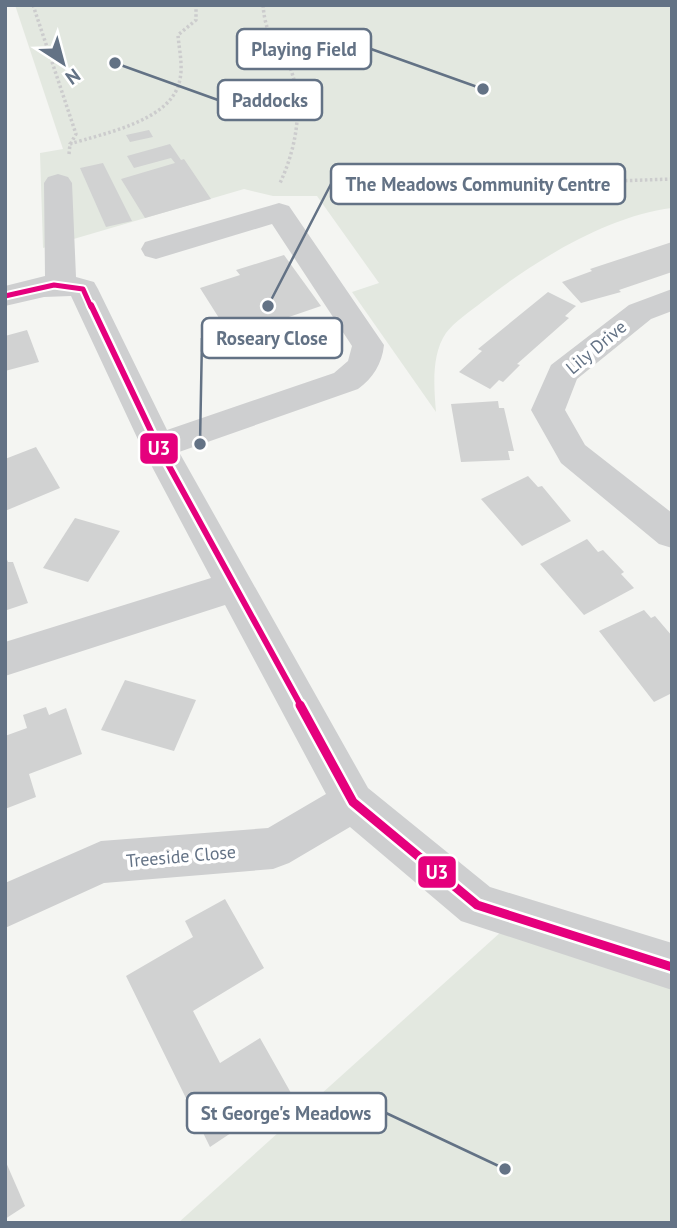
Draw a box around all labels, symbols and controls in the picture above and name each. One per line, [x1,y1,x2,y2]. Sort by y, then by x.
north arrow [28,28,98,98]
callout: Playing Field [237,29,371,69]
text: Playing Field [251,37,357,61]
text: N [61,63,85,90]
callout: Paddocks [218,80,322,120]
text: Paddocks [232,88,308,112]
callout: The Meadows Community Centre [331,164,625,204]
text: The Meadows Community Centre [346,172,610,196]
street label: Lily Drive [561,315,631,379]
callout: Roseary Close [202,318,342,358]
text: Roseary Close [216,326,328,350]
line badge: U3 [139,432,179,465]
text: U3 [148,436,170,460]
street label: Treeside Close [125,840,237,872]
line badge: U3 [417,855,457,889]
text: U3 [426,860,448,884]
callout: St George's Meadows [187,1093,386,1133]
text: St George's Meadows [201,1101,371,1125]

